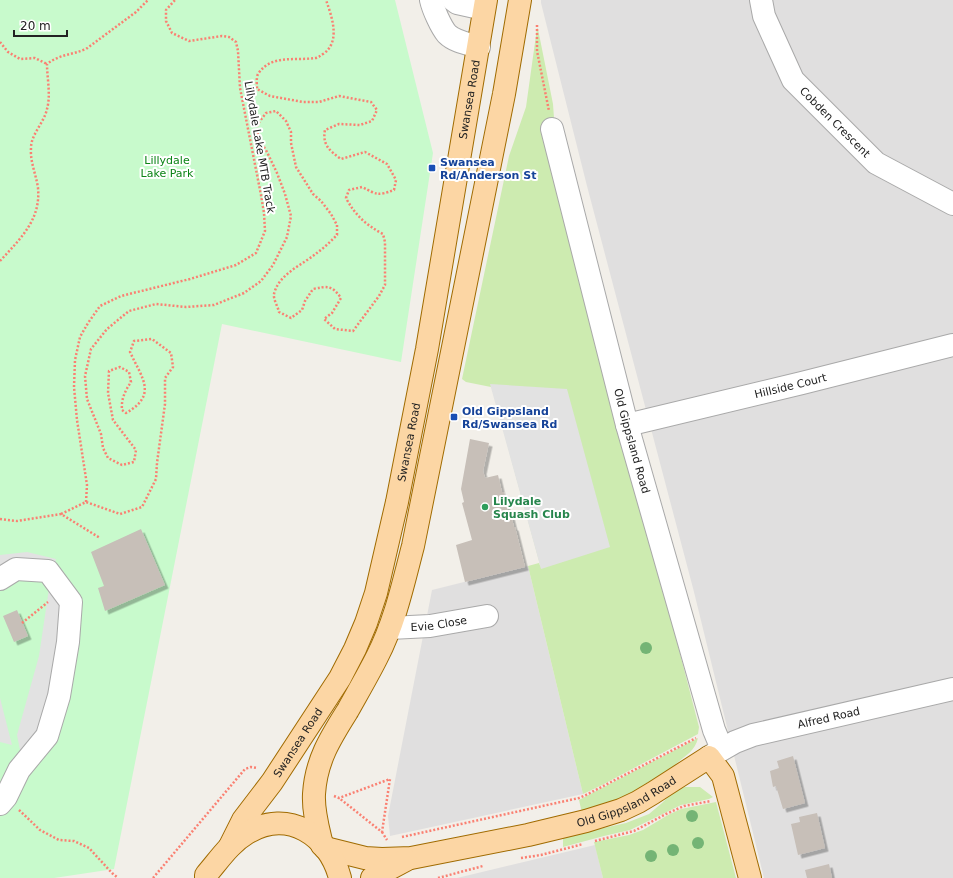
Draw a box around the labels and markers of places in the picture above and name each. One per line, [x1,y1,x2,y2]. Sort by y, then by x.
place label: Swansea Rd/Anderson St [440,156,536,182]
marker: Swansea Rd/Anderson St [427,163,437,173]
place label: Old Gippsland Rd/Swansea Rd [462,405,557,431]
marker: Old Gippsland Rd/Swansea Rd [449,412,459,422]
place label: Lilydale Squash Club [493,495,570,521]
marker: Lilydale Squash Club [480,502,490,512]

